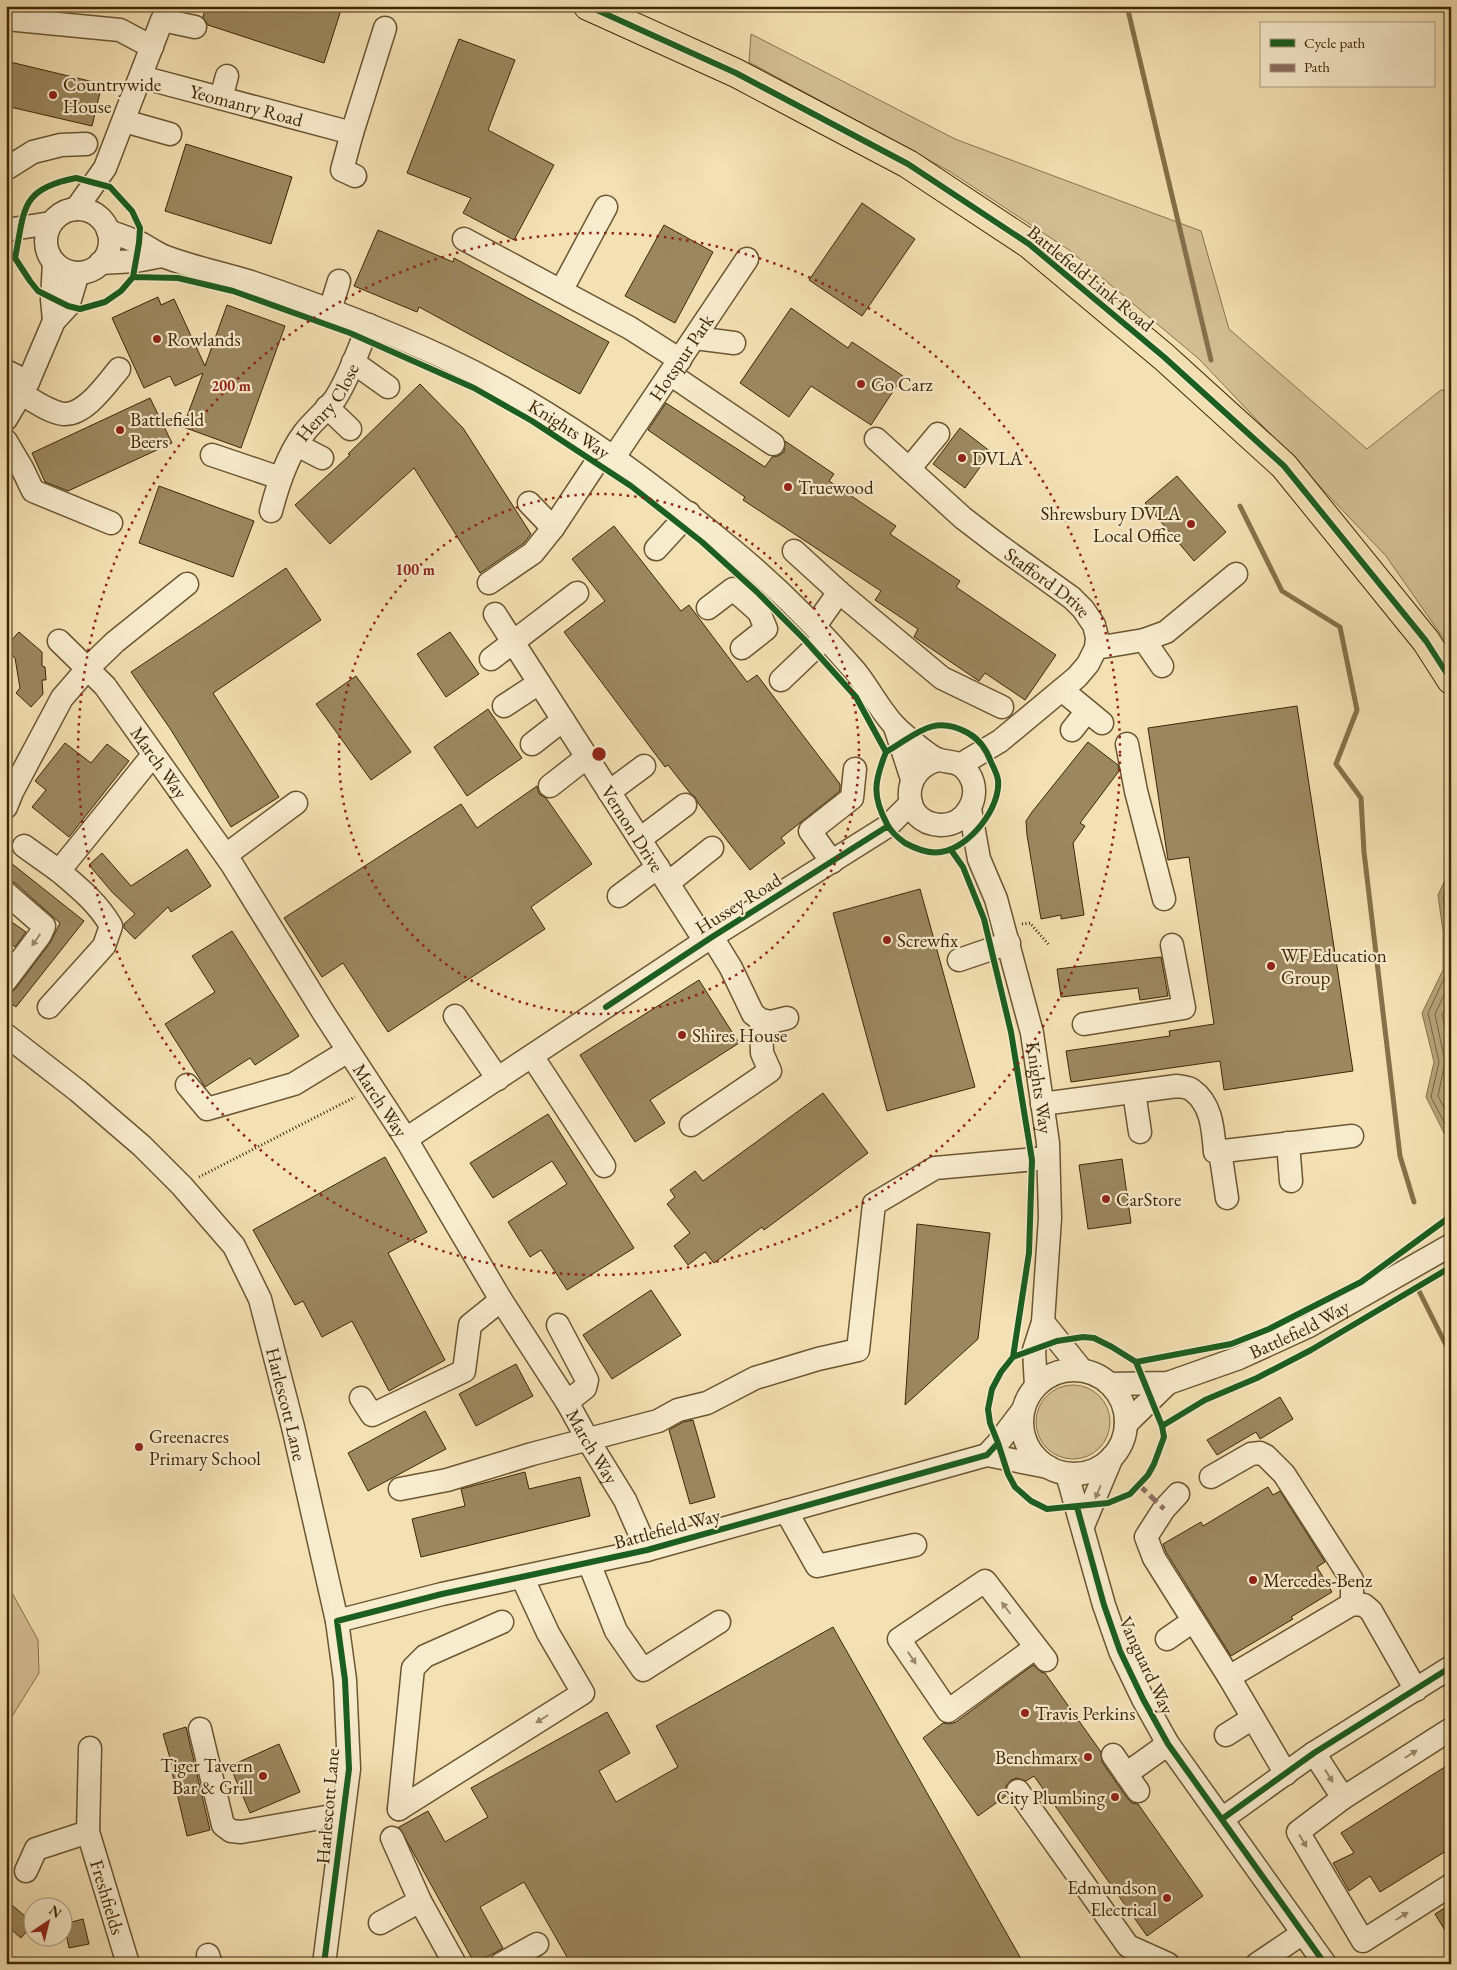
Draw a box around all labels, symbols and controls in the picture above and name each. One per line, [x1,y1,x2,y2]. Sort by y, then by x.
legend [1260,22,1434,88]
text: Cycle path [1304,33,1366,52]
text: Path [1304,57,1330,76]
place label: Countrywide House [63,72,161,119]
street label: Yeomanry Road [187,78,306,133]
marker: Countrywide House [47,89,59,101]
street label: Battlefield Link Road [1022,220,1160,337]
street label: Hotspur Park [643,309,720,406]
place label: Rowlands [167,327,241,352]
marker: Rowlands [151,333,163,345]
street label: Henry Close [290,360,365,447]
place label: Go Carz [871,372,933,397]
text: 200 m [211,376,251,395]
marker: Go Carz [855,378,867,390]
street label: Knights Way [524,393,616,465]
place label: Battlefield Beers [130,407,204,454]
marker: Battlefield Beers [114,424,126,436]
place label: DVLA [972,446,1024,471]
marker: DVLA [956,452,968,464]
place label: Truewood [798,475,874,500]
marker: Truewood [782,481,794,493]
place label: Shrewsbury DVLA Local Office [1041,501,1182,548]
marker: Shrewsbury DVLA Local Office [1185,518,1197,530]
street label: Stafford Drive [999,541,1097,622]
text: 100 m [395,560,435,579]
street label: March Way [125,721,194,804]
centre of rings [590,745,608,763]
street label: Vernon Drive [595,781,670,877]
street label: Hussey Road [691,867,786,940]
place label: Screwfix [897,928,959,953]
one-way arrow [31,933,41,947]
marker: Screwfix [881,934,893,946]
place label: WF Education Group [1281,943,1387,990]
marker: WF Education Group [1265,960,1277,972]
place label: Shires House [692,1023,787,1048]
marker: Shires House [676,1029,688,1041]
street label: Knights Way [1020,1040,1059,1136]
street label: March Way [347,1059,414,1143]
place label: CarStore [1116,1187,1181,1212]
marker: CarStore [1100,1193,1112,1205]
street label: Battlefield Way [1245,1293,1355,1365]
street label: Harlescott Lane [260,1345,312,1463]
street label: March Way [560,1404,624,1489]
place label: Greenacres Primary School [149,1424,261,1471]
marker: Greenacres Primary School [133,1441,145,1453]
one-way arrow [1094,1485,1102,1499]
street label: Battlefield Way [611,1502,724,1555]
place label: Mercedes-Benz [1263,1568,1373,1593]
marker: Mercedes-Benz [1247,1574,1259,1586]
one-way arrow [1001,1601,1011,1615]
street label: Vanguard Way [1113,1612,1180,1719]
one-way arrow [907,1652,917,1665]
place label: Travis Perkins [1035,1701,1135,1726]
marker: Travis Perkins [1019,1707,1031,1719]
one-way arrow [536,1714,549,1724]
place label: Benchmarx [995,1745,1079,1770]
street label: Harlescott Lane [310,1747,345,1865]
one-way arrow [1405,1750,1418,1759]
marker: Benchmarx [1082,1751,1094,1763]
place label: Tiger Tavern Bar & Grill [160,1753,253,1800]
one-way arrow [1324,1769,1333,1782]
marker: Tiger Tavern Bar & Grill [257,1770,269,1782]
place label: City Plumbing [996,1785,1106,1810]
marker: City Plumbing [1109,1791,1121,1803]
one-way arrow [1298,1834,1307,1847]
street label: Freshfields [84,1857,130,1938]
place label: Edmundson Electrical [1067,1875,1157,1922]
marker: Edmundson Electrical [1161,1892,1173,1904]
north arrow [22,1898,72,1948]
text: N [46,1901,66,1922]
one-way arrow [1395,1912,1408,1921]

